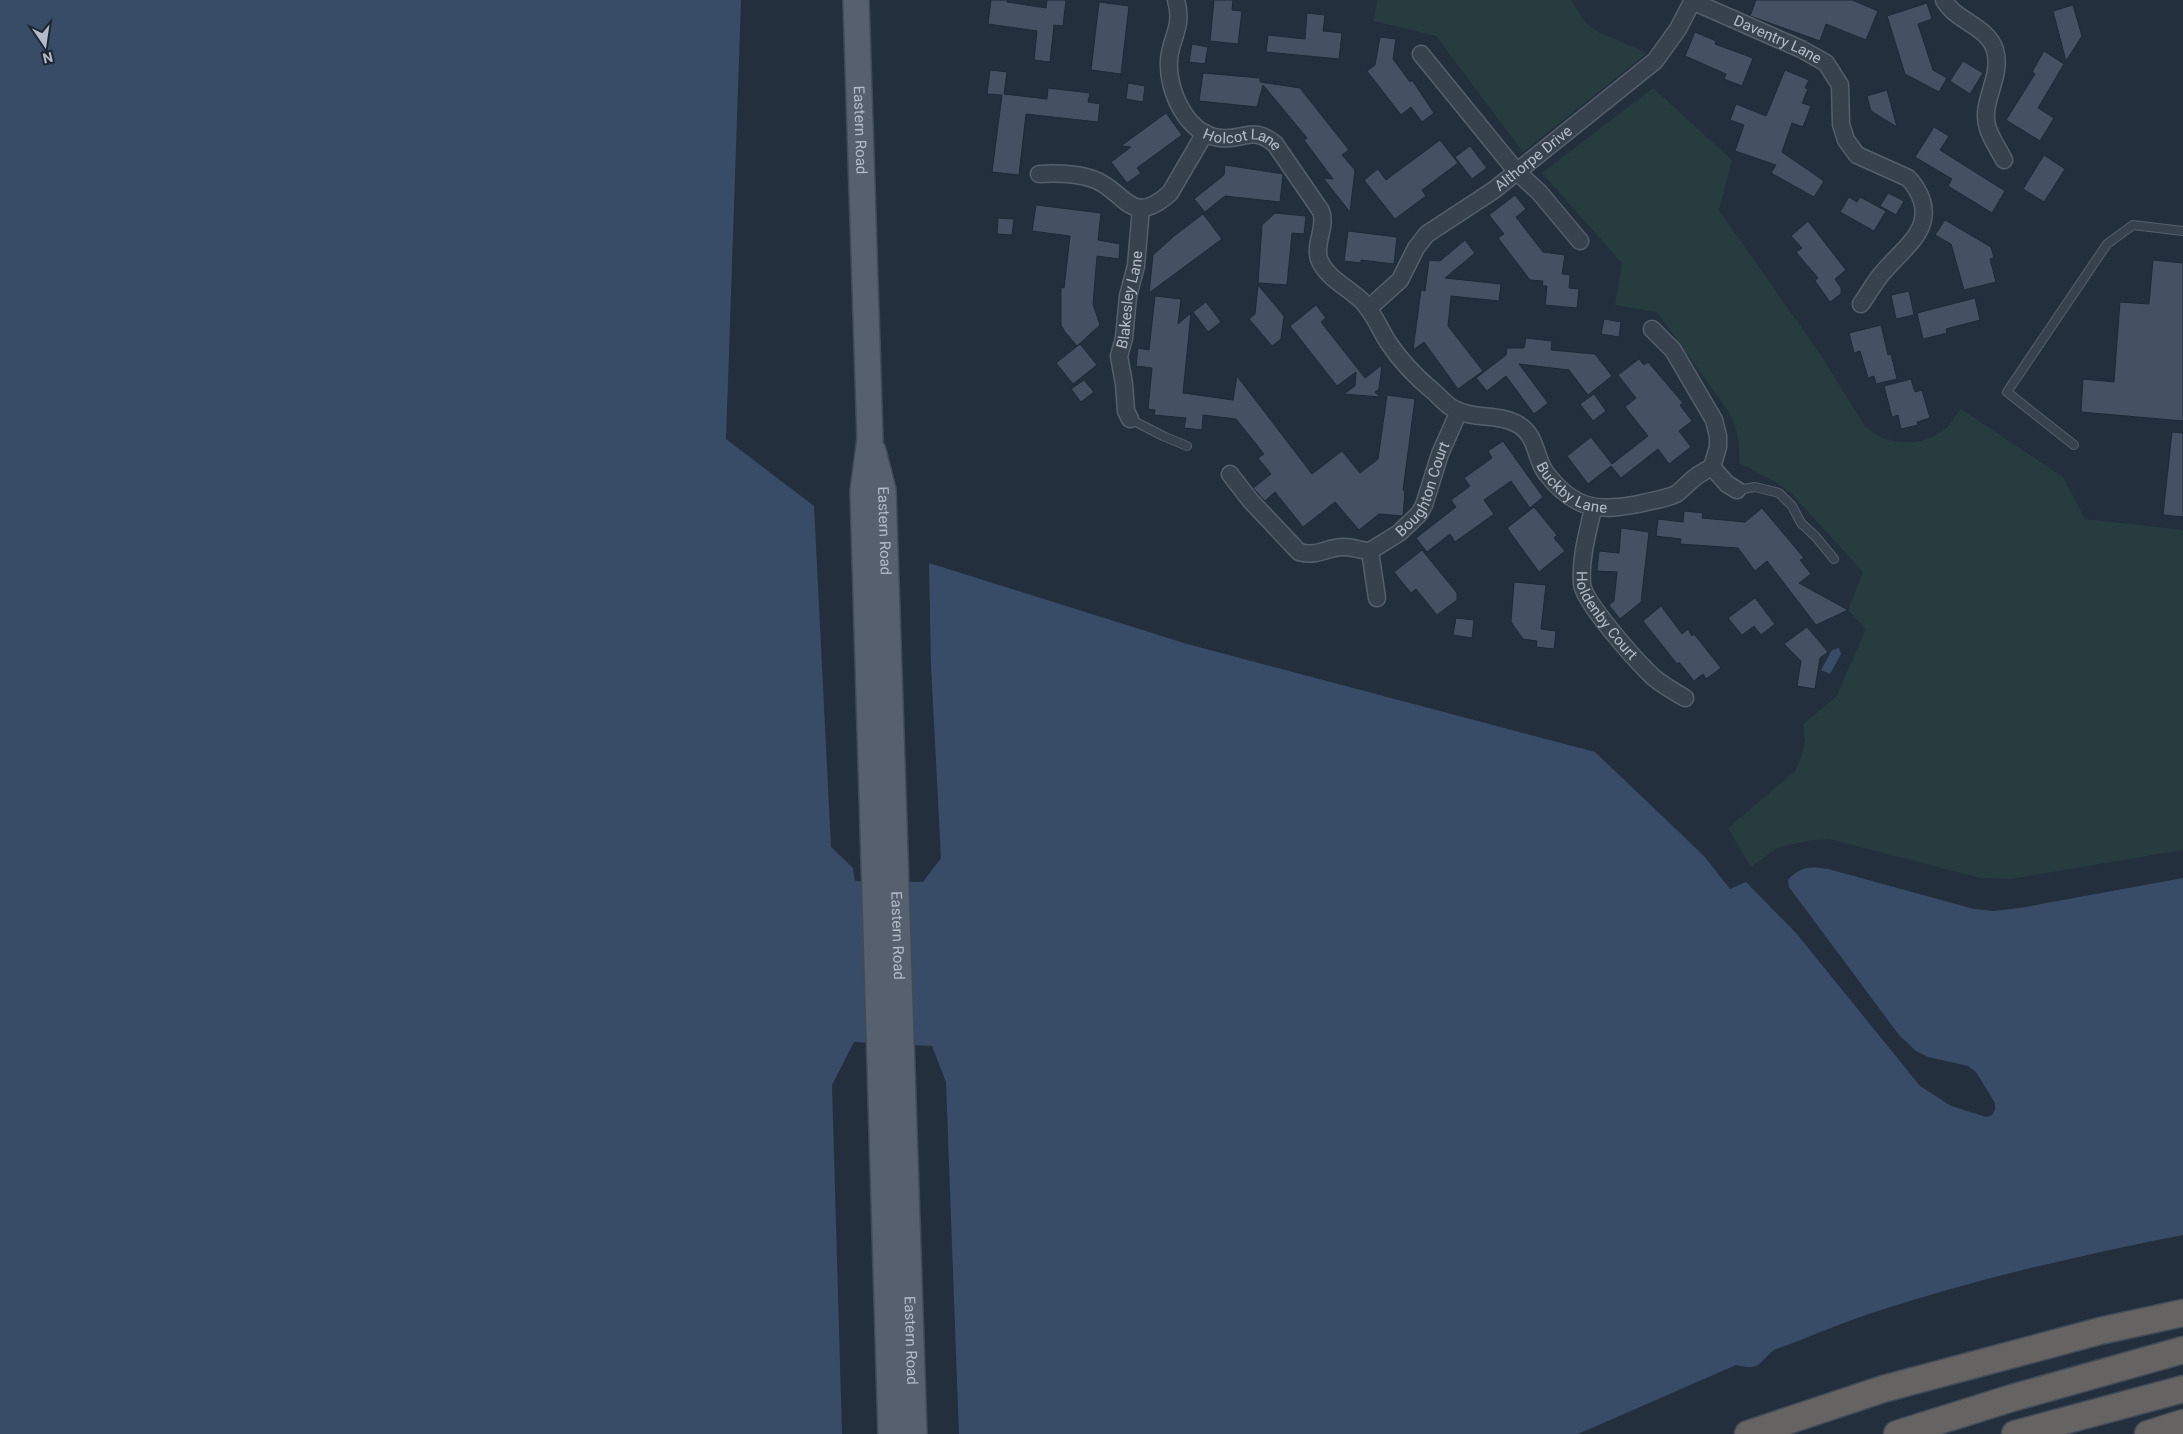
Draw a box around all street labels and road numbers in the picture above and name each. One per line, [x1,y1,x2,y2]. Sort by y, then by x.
street label: Daventry Lane [1731,12,1825,68]
street label: Eastern Road [850,85,871,175]
street label: Althorpe Drive [1491,122,1576,195]
street label: Holcot Lane [1200,125,1286,154]
street label: Blakesley Lane [1112,250,1146,351]
street label: Boughton Court [1392,439,1453,540]
street label: Buckby Lane [1532,459,1608,517]
street label: Eastern Road [874,486,895,575]
street label: Holdenby Court [1573,571,1641,664]
street label: Eastern Road [887,891,908,980]
street label: Eastern Road [900,1296,921,1385]

